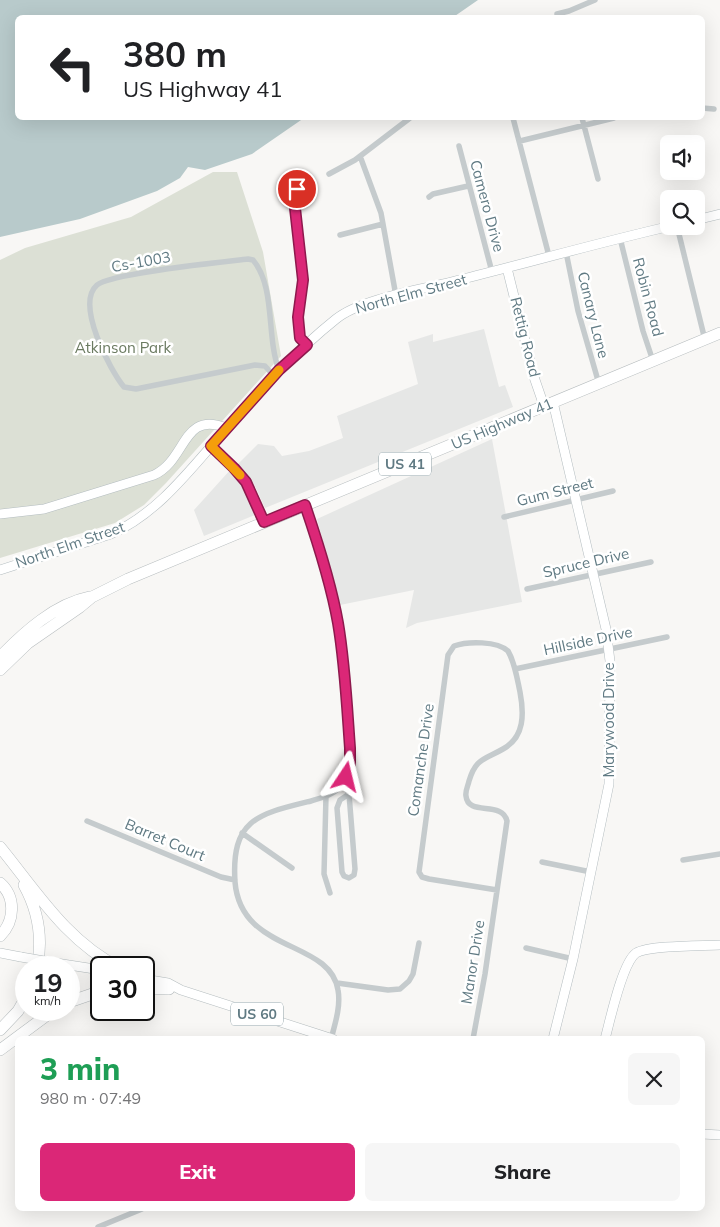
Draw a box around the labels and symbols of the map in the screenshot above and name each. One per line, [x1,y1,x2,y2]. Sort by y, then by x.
street label: Camero Drive [466,158,509,254]
pin [276,168,318,210]
street label: Cs-1003 [110,247,172,276]
street label: Robin Road [629,255,668,338]
street label: North Elm Street [353,270,469,318]
street label: Canary Lane [574,270,613,360]
street label: Rettig Road [506,295,545,379]
park label: Atkinson Park [75,338,172,357]
street label: US Highway 41 [448,394,556,454]
road number: US 41 [379,452,431,476]
street label: Gum Street [515,473,595,510]
street label: North Elm Street [13,517,127,572]
street label: Spruce Drive [541,543,631,582]
street label: Hillside Drive [542,622,634,659]
street label: Marywood Drive [599,662,618,778]
street label: Comanche Drive [403,702,438,818]
position arrow [319,750,371,802]
street label: Barret Court [122,814,208,865]
street label: Manor Drive [456,919,489,1005]
speed limit sign: 30 [90,956,155,1021]
road number: US 60 [231,1002,283,1026]

